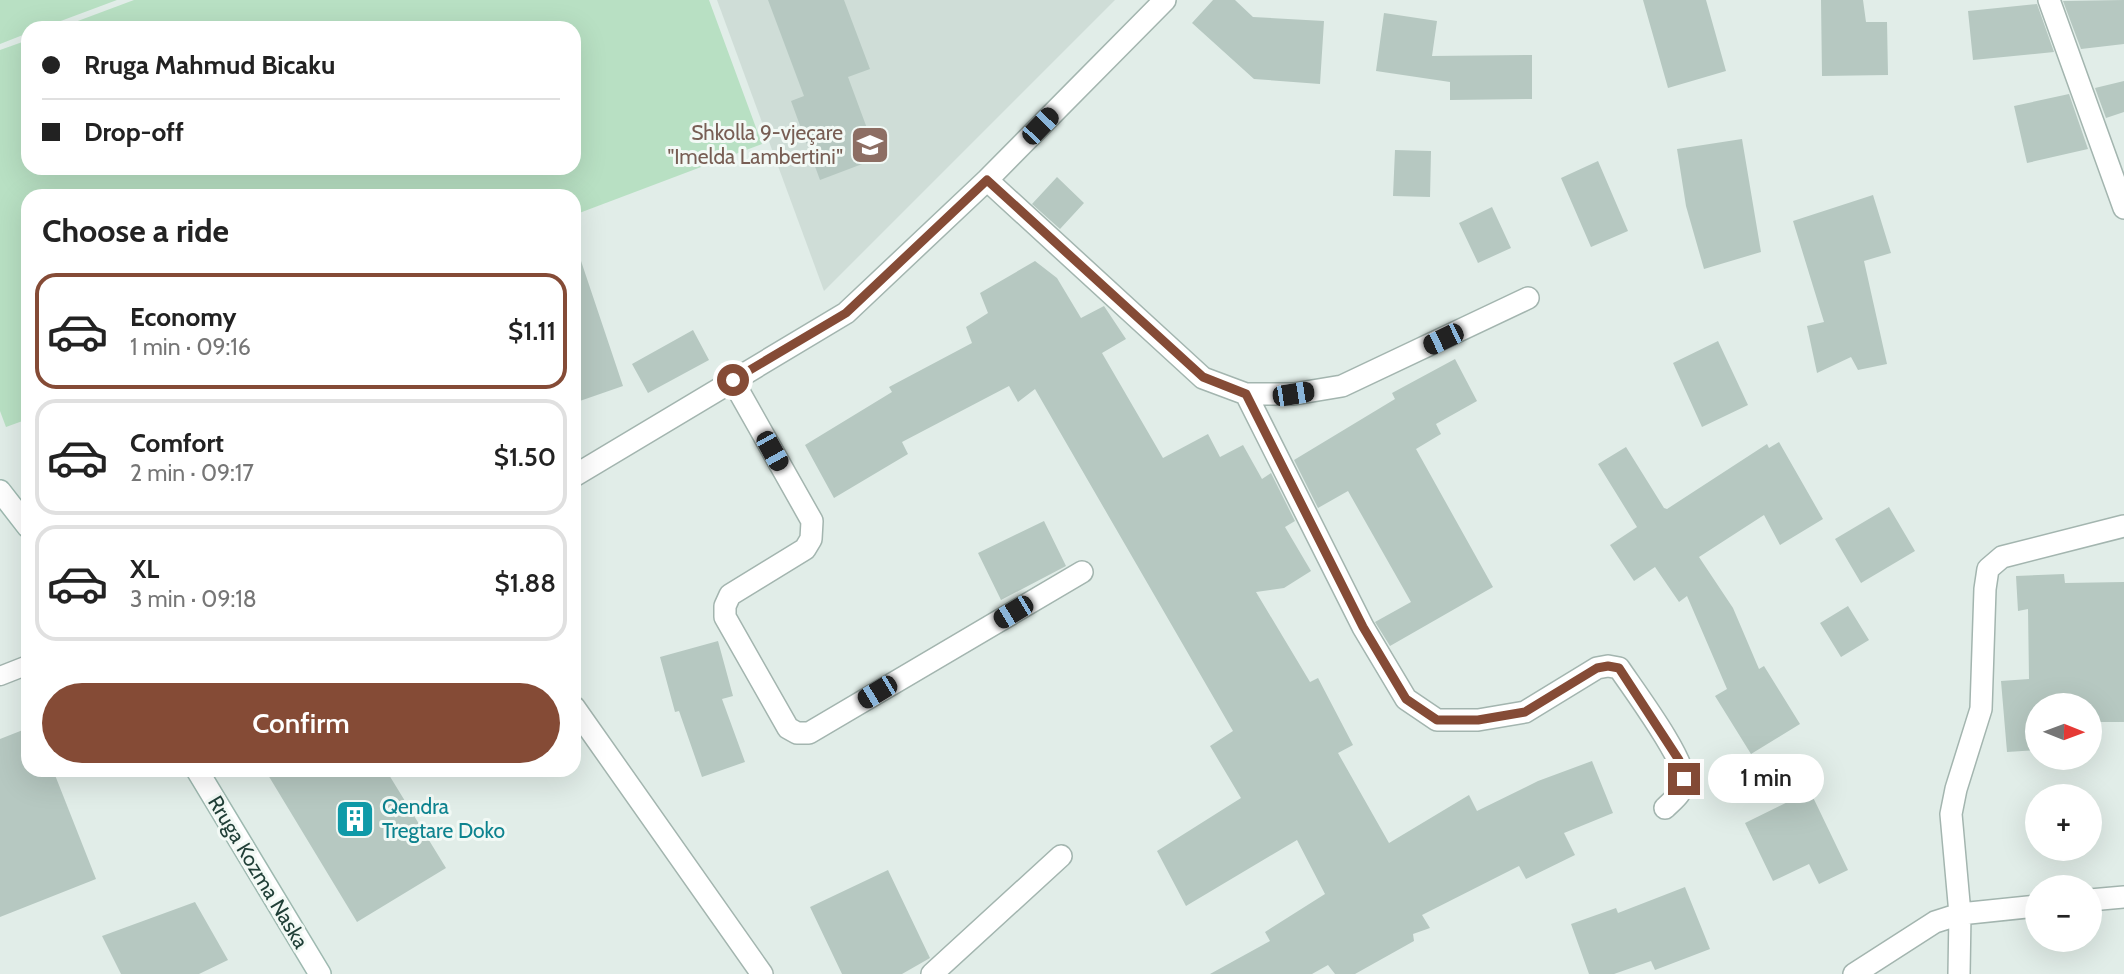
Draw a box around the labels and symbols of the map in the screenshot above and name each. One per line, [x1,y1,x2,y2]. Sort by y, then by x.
car [1018,104,1063,148]
place label: Shkolla 9-vjeçare "Imelda Lambertini" [667,120,843,169]
school or university icon: Shkolla 9-vjeçare "Imelda Lambertini" [849,124,891,166]
car [1420,320,1467,358]
route start [717,364,749,396]
car [1271,380,1316,408]
car [753,428,792,474]
car [990,592,1037,632]
car [854,672,901,712]
north arrow [2025,693,2102,770]
callout: 1 min [1708,754,1824,804]
route end [1668,763,1700,795]
street label: Rruga Kozma Naska [203,791,314,953]
place label: Qendra Tregtare Doko [382,794,505,843]
building icon: Qendra Tregtare Doko [334,798,376,840]

